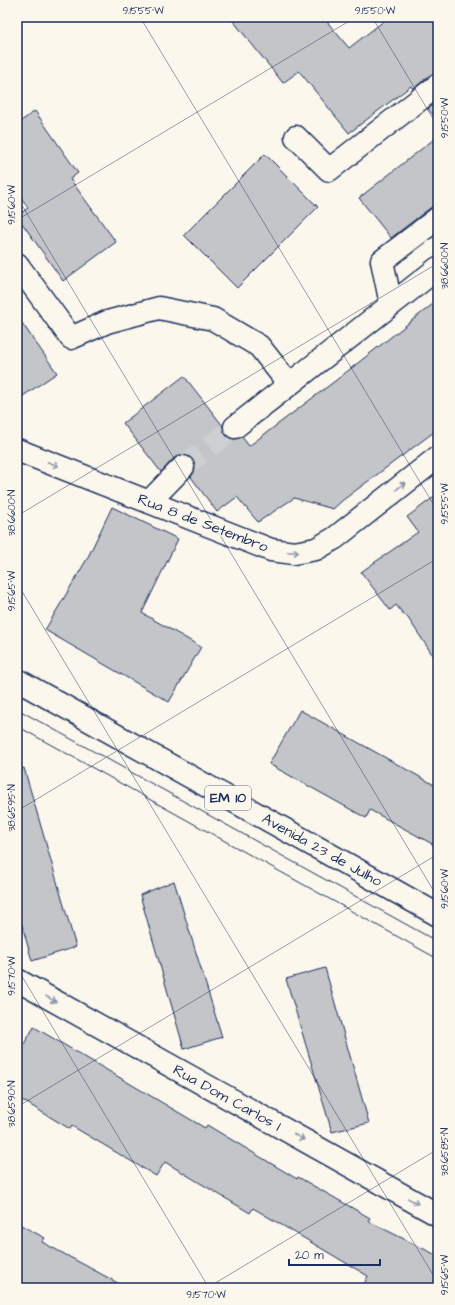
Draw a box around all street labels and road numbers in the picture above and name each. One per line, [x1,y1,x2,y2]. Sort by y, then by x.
street label: Rua 8 de Setembro [135,488,272,558]
road number: EM 10 [205,786,251,810]
street label: Avenida 23 de Julho [258,808,386,892]
street label: Rua Dom Carlos I [169,1060,285,1136]

